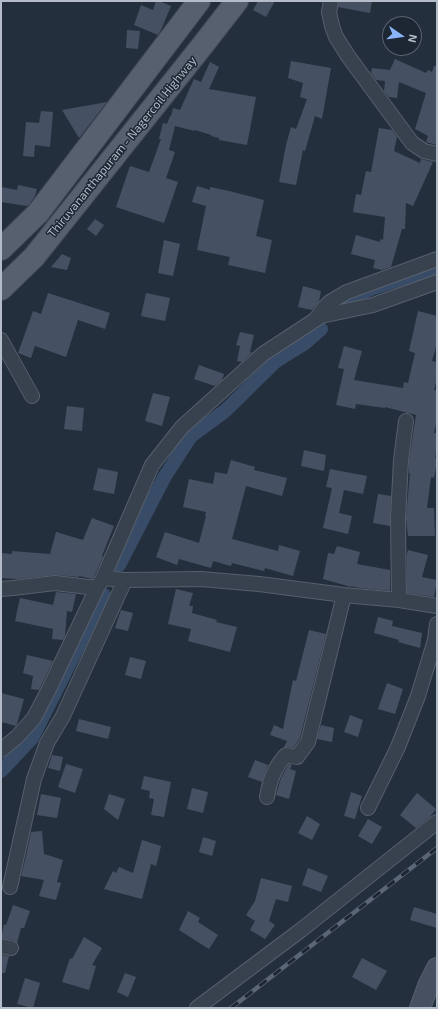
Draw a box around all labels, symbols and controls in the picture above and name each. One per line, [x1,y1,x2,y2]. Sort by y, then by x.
north arrow [382,16,422,56]
text: N [406,33,420,44]
street label: Thiruvananthapuram - Nagercoil Highway [44,54,200,240]

